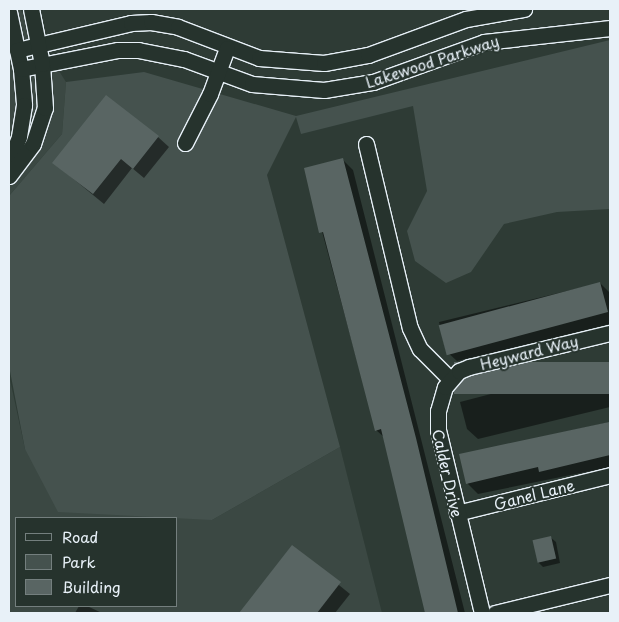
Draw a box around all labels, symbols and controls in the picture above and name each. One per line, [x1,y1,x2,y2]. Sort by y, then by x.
street label: Lakewood Parkway [363,31,501,91]
street label: Heyward Way [477,331,581,373]
street label: Calder Drive [429,427,467,519]
street label: Ganel Lane [491,475,577,513]
legend [15,517,178,607]
text: Road [62,525,98,548]
text: Park [62,550,96,573]
text: Building [62,575,121,598]

